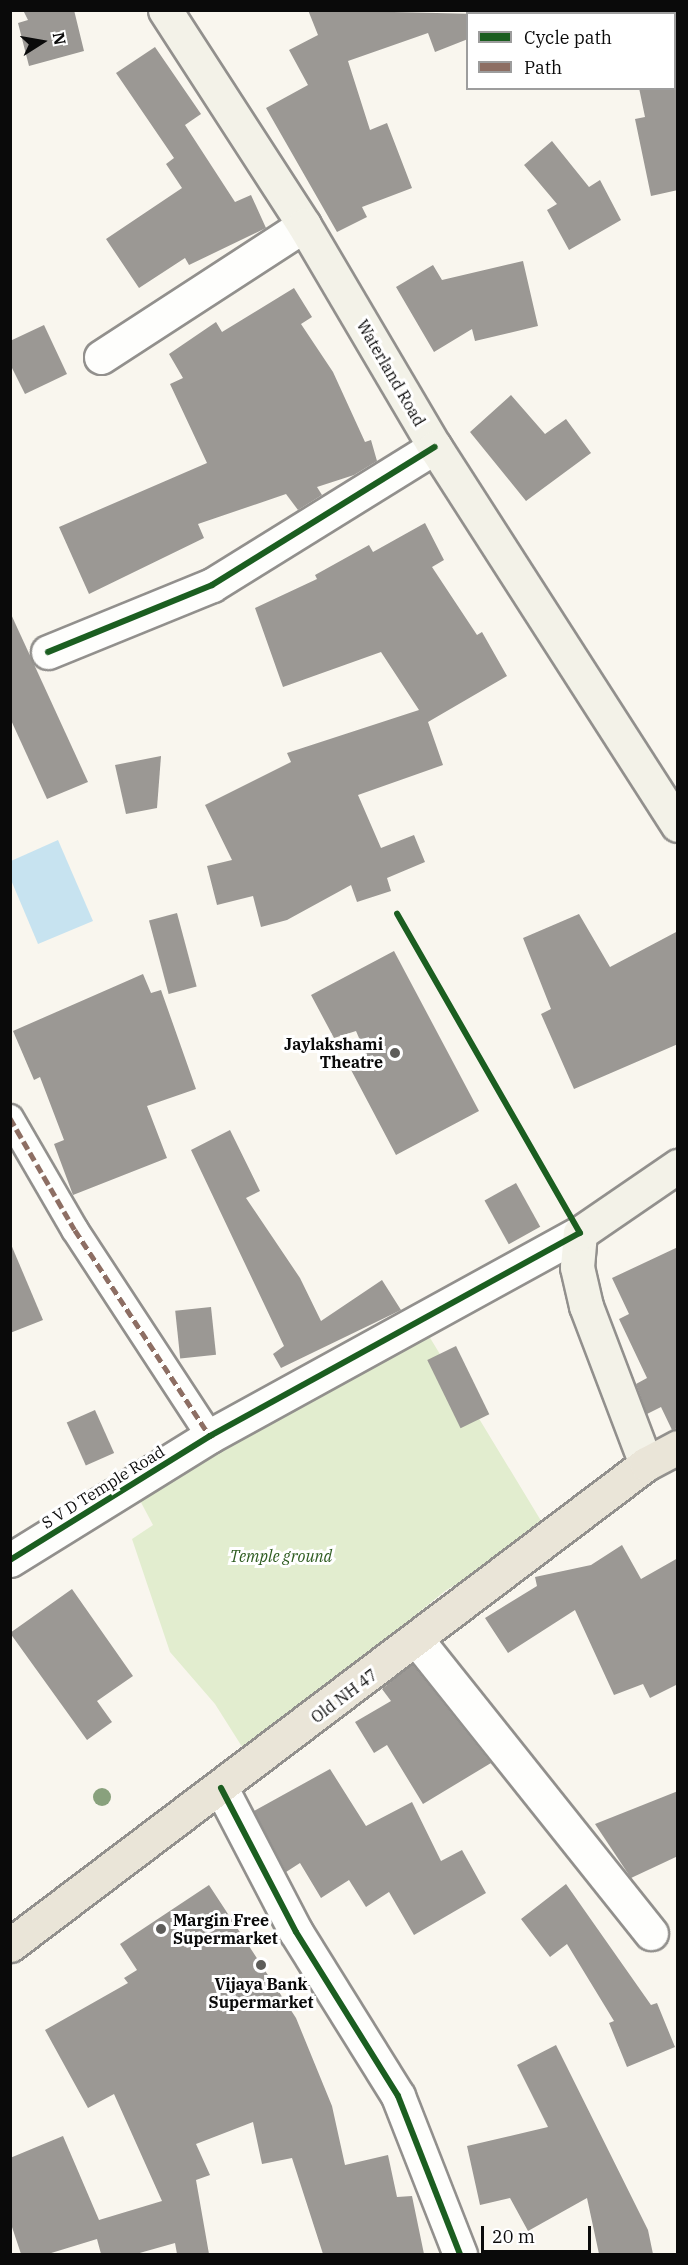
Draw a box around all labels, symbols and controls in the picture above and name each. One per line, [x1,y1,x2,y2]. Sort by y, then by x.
north arrow [12,12,72,72]
legend [466,12,676,90]
text: Cycle path [524,26,612,49]
text: N [49,30,71,47]
text: Path [524,56,562,79]
street label: Waterland Road [353,316,429,430]
place label: Jaylakshami Theatre [284,1034,383,1072]
marker: Jaylakshami Theatre [388,1046,402,1060]
street label: S V D Temple Road [38,1441,168,1533]
park label: Temple ground [230,1546,332,1566]
street label: Old NH 47 [307,1665,381,1727]
place label: Margin Free Supermarket [173,1910,278,1948]
marker: Margin Free Supermarket [154,1922,168,1936]
marker: Vijaya Bank Supermarket [254,1958,268,1972]
place label: Vijaya Bank Supermarket [209,1974,313,2012]
scale bar [484,2214,594,2252]
text: 20 m [492,2225,535,2248]

